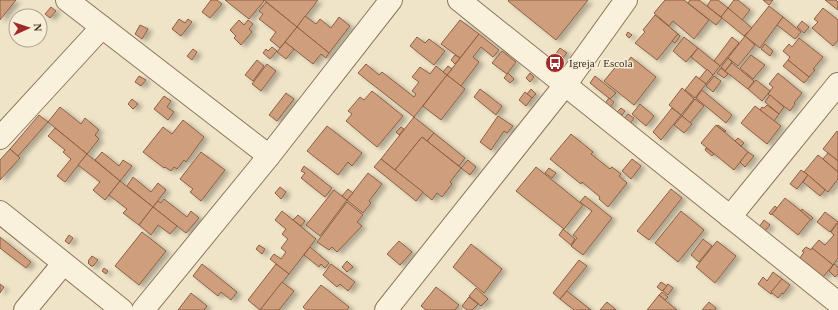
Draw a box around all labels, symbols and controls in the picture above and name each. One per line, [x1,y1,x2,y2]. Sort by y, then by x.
north arrow [8,8,48,48]
text: N [32,23,44,32]
bus stop icon: Igreja / Escola [544,52,566,74]
place label: Igreja / Escola [569,57,633,69]

